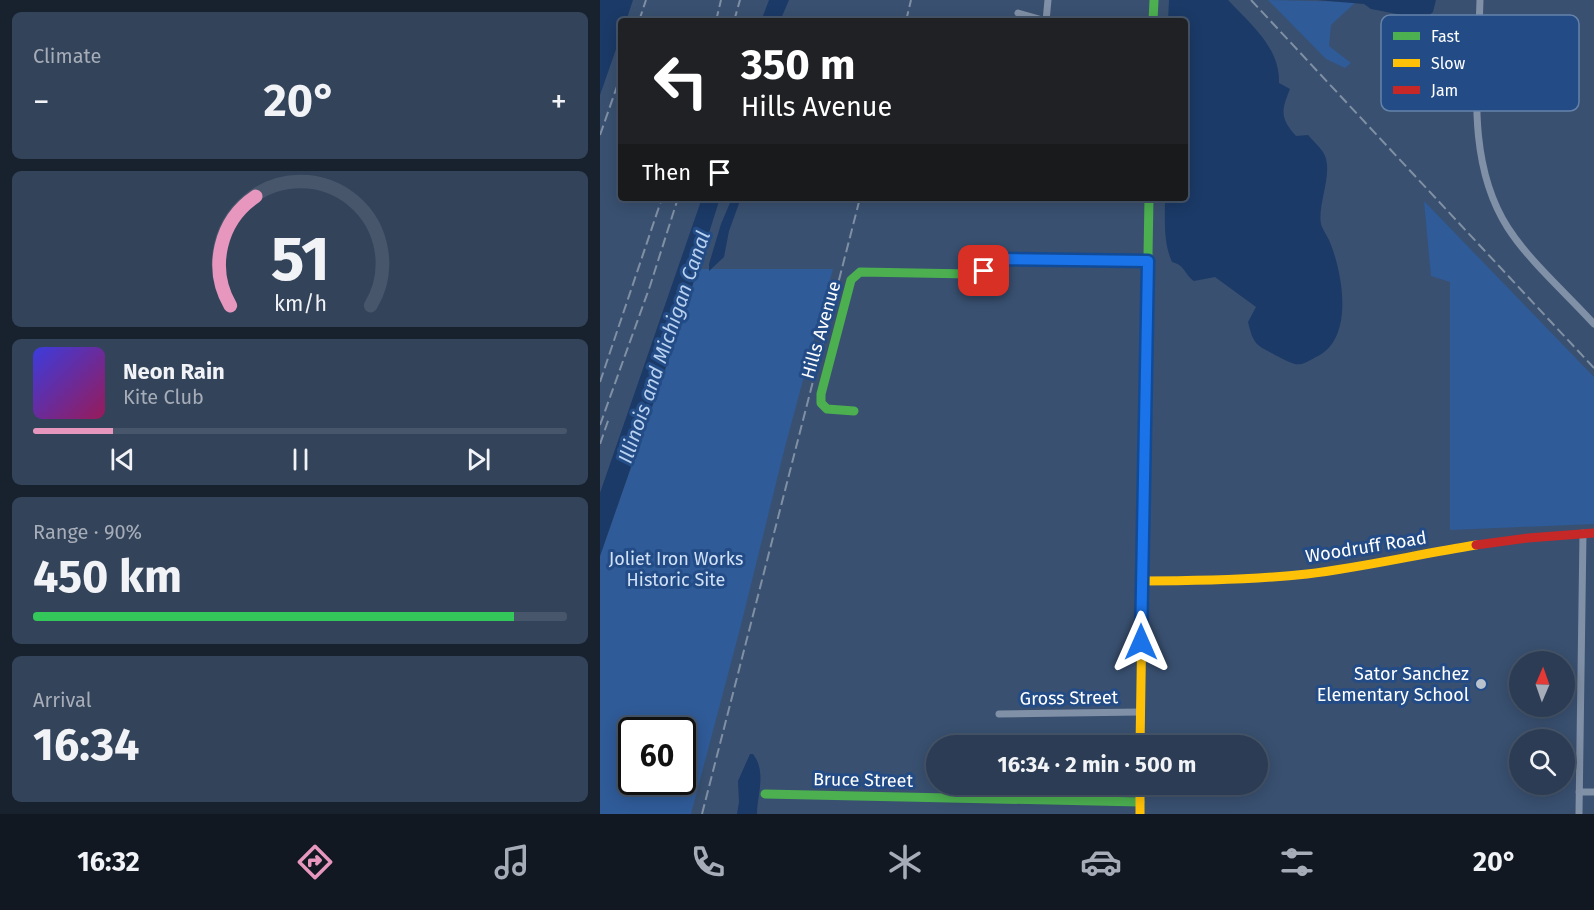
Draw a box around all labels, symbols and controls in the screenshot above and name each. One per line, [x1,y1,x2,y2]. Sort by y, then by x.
legend [1381,15,1579,111]
text: Fast [1431,27,1460,46]
text: 350 m [741,40,855,90]
icon: left [642,42,720,120]
text: Climate [33,44,101,68]
text: Slow [1431,54,1466,73]
text: 20° [263,74,337,128]
text: Jam [1431,81,1458,100]
text: − [33,82,50,122]
text: + [551,82,567,122]
text: Hills Avenue [741,91,892,123]
icon: arrive [703,156,736,189]
text: Then [642,159,691,186]
text: 51 [271,222,329,297]
water label: Illinois and Michigan Canal [613,228,715,466]
pin [958,245,1009,296]
icon: arrive [967,254,1000,287]
street label: Hills Avenue [797,279,845,381]
text: km/h [273,291,327,317]
text: Neon Rain [123,358,225,385]
text: Kite Club [123,385,204,409]
icon: previous [106,443,139,476]
icon: pause [284,443,317,476]
icon: next [462,443,495,476]
text: Range · 90% [33,520,142,544]
street label: Woodruff Road [1304,527,1428,567]
park label: Joliet Iron Works Historic Site [609,548,743,591]
text: 450 km [33,550,182,604]
position arrow [1109,610,1173,674]
north arrow [1509,651,1575,717]
map controls [1509,651,1575,795]
place label: Sator Sanchez Elementary School [1317,663,1469,706]
marker: Sator Sanchez Elementary School [1474,677,1488,691]
street label: Gross Street [1020,686,1119,710]
text: Arrival [33,688,92,712]
speed limit sign: 60 [618,717,696,795]
text: 16:34 [33,718,140,772]
button: search [1509,729,1575,795]
text: 16:34 · 2 min · 500 m [998,751,1196,778]
street label: Bruce Street [813,768,914,792]
icon: directions [294,841,336,883]
icon: music [491,841,533,883]
icon: phone [687,841,729,883]
icon: climate [884,841,926,883]
icon: car [1080,841,1122,883]
icon: filters [1276,841,1318,883]
text: 16:32 [77,846,140,878]
text: 20° [1473,846,1517,878]

